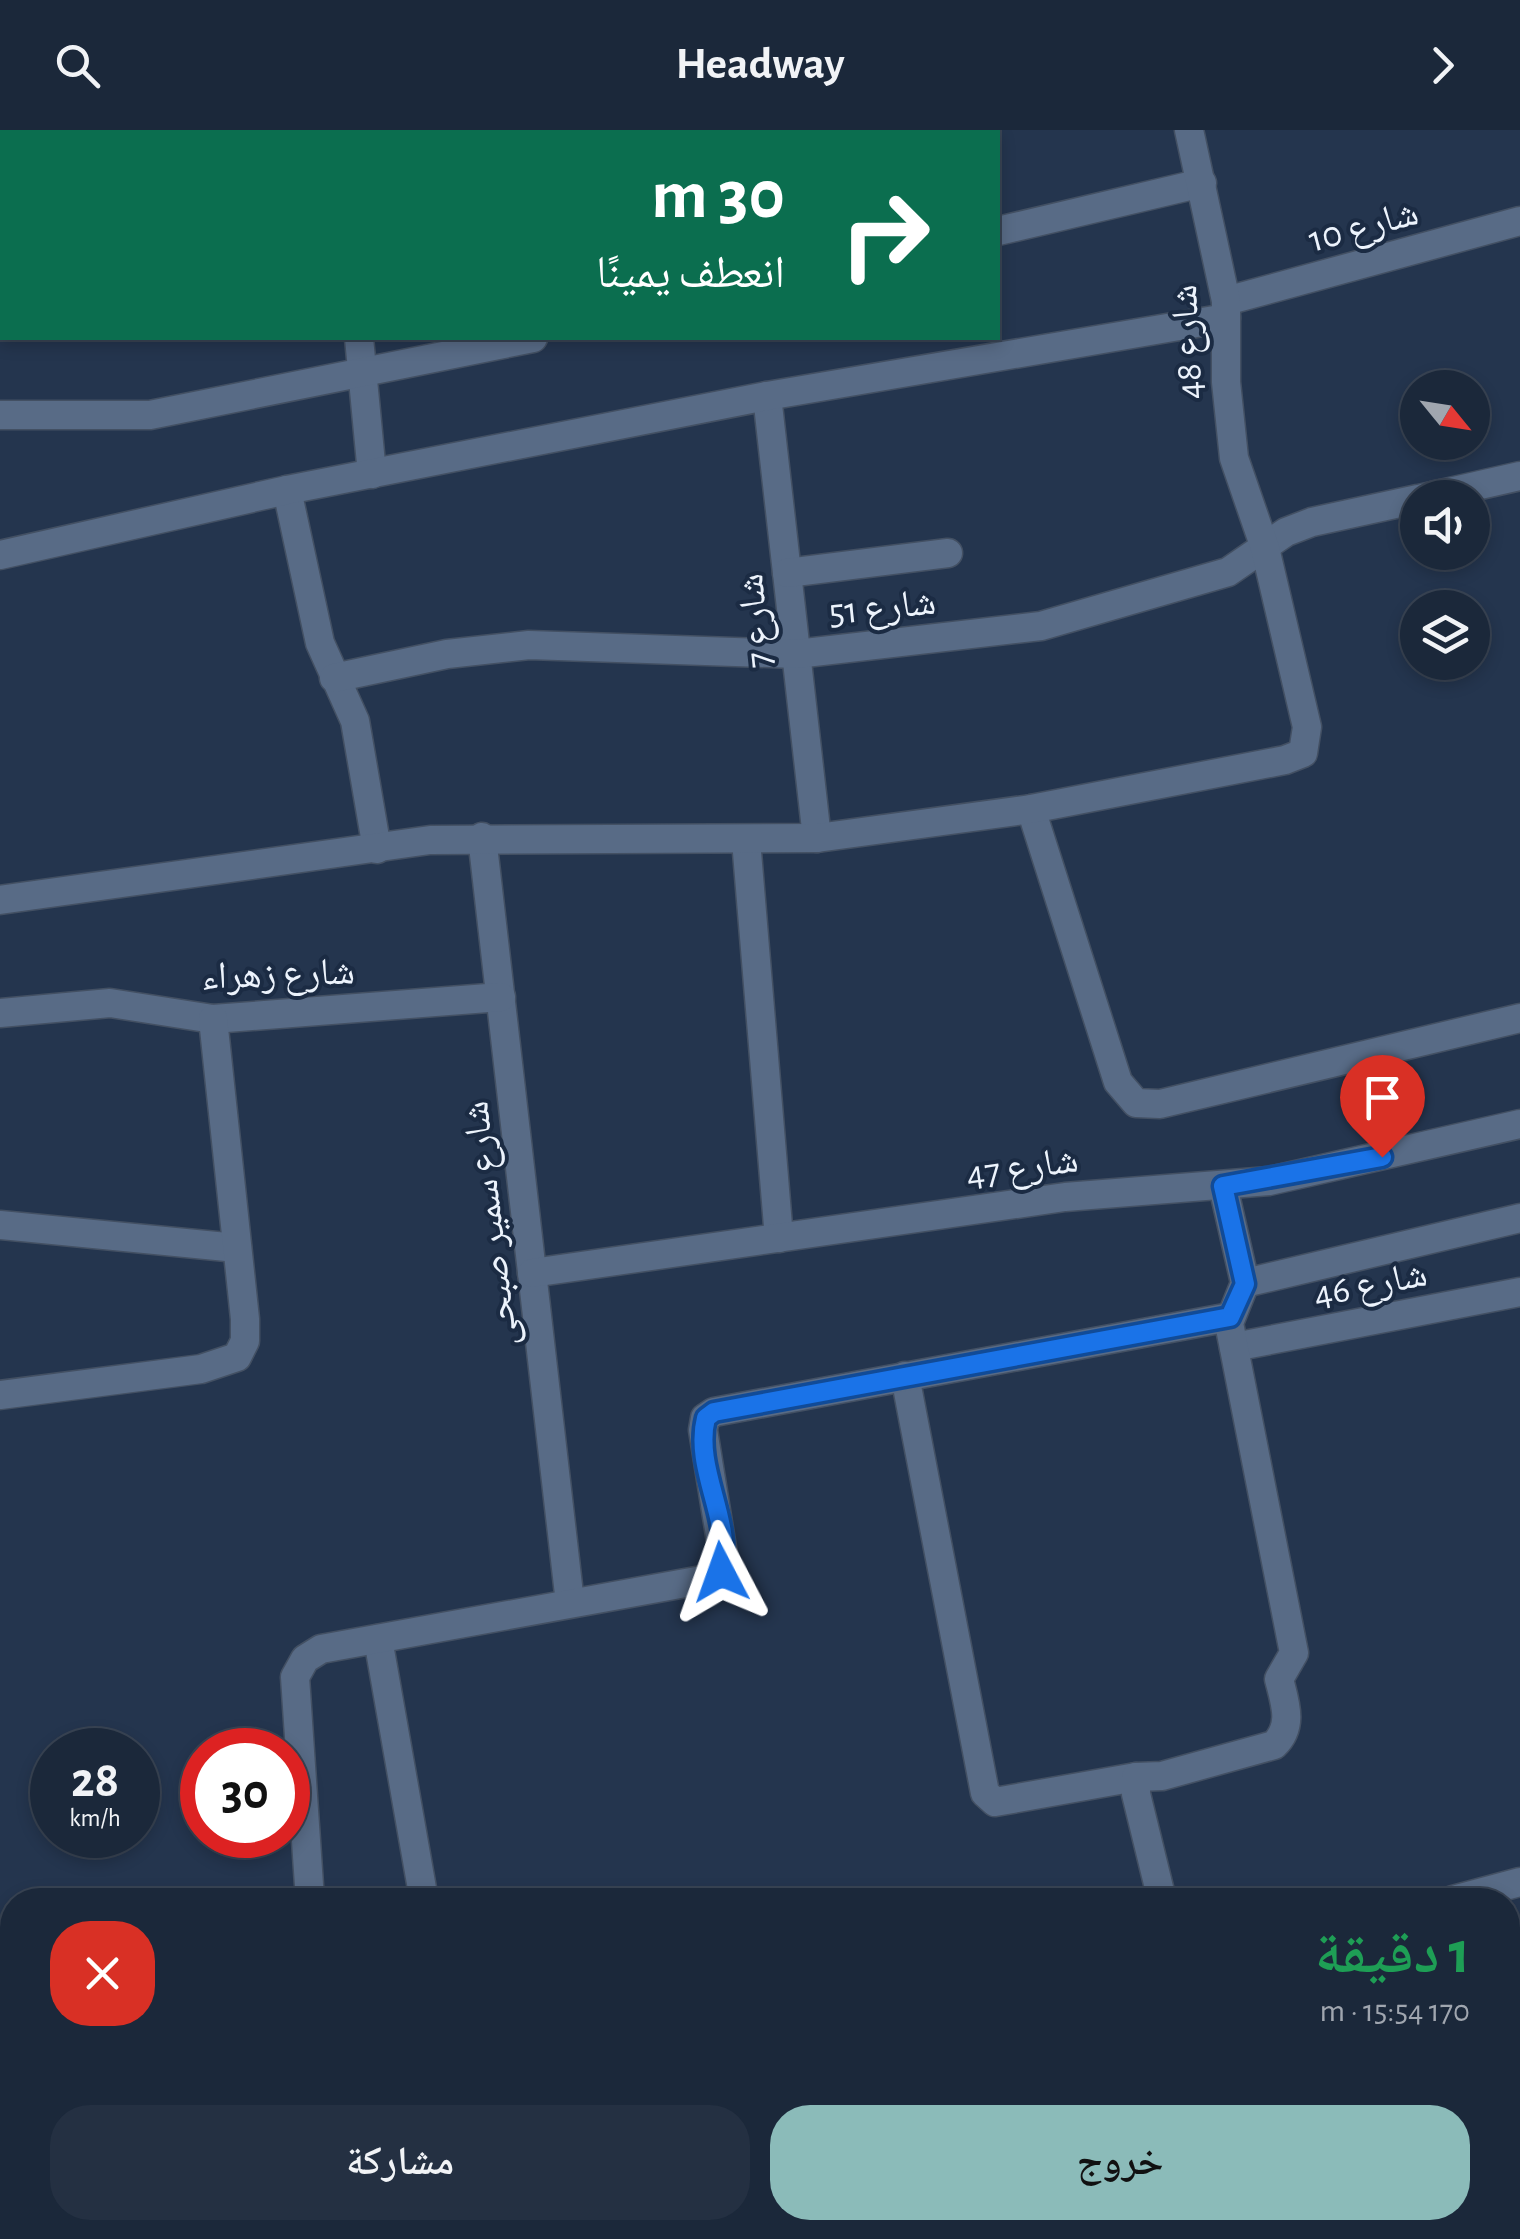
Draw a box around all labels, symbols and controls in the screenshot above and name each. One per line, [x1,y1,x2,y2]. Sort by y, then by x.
icon: search [50,38,105,93]
icon: forward [1415,38,1470,93]
text: Headway [675,42,845,87]
text: 30 m [651,161,785,231]
icon: right [820,170,950,300]
street label: شارع 10 [1305,194,1423,263]
text: انعطف يمينًا [596,251,785,296]
street label: شارع 48 [1166,283,1213,400]
north arrow [1400,370,1490,460]
map controls [1400,370,1490,680]
button: sound [1400,480,1490,570]
street label: شارع 7 [732,572,783,670]
street label: شارع 51 [827,583,938,635]
button: layers [1400,590,1490,680]
street label: شارع زهراء [201,953,356,1000]
pin [1340,1055,1425,1158]
icon: arrive [1355,1070,1410,1125]
street label: شارع سمير صبحى [457,1099,528,1349]
street label: شارع 47 [964,1141,1081,1198]
street label: شارع 46 [1310,1255,1431,1317]
position arrow [669,1520,773,1624]
speed limit sign: 30 [180,1728,310,1858]
text: 28 [71,1756,119,1806]
text: km/h [69,1806,121,1831]
button: close [50,1921,155,2026]
text: 1 دقيقة [1315,1924,1470,1984]
text: 170 m · 15:54 [1320,1995,1470,2027]
button: مشاركة [50,2105,750,2220]
button: خروج [770,2105,1470,2220]

